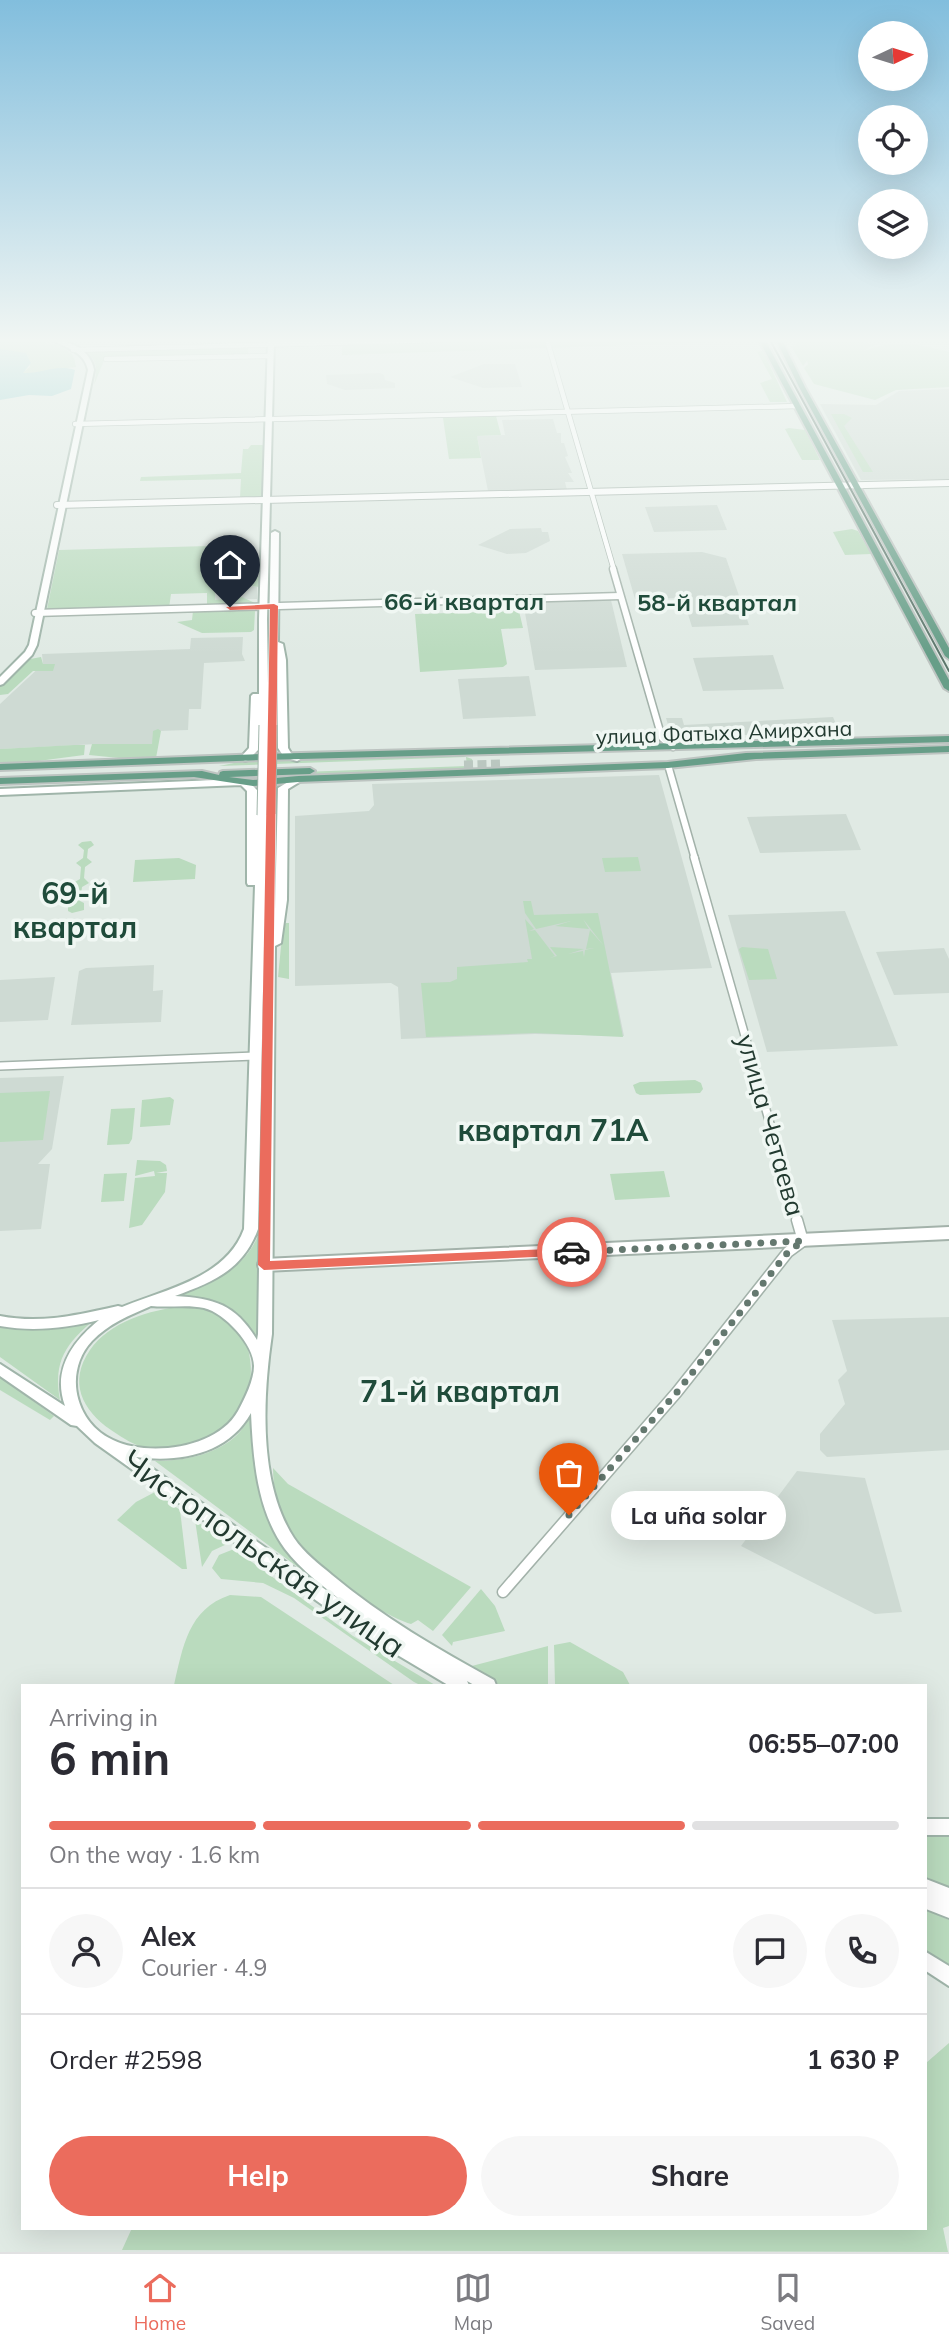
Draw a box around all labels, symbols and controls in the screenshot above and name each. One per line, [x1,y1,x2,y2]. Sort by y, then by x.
north arrow [858,21,928,91]
map controls [858,21,928,259]
button: locate [858,105,928,175]
button: layers [858,189,928,259]
pin [200,535,260,607]
icon: home [211,546,249,584]
district label: 66-й квартал [384,586,544,616]
district label: 58-й квартал [637,587,797,617]
street label: улица Фатыха Амирхана [595,715,853,749]
district label: 69-й квартал [13,874,137,946]
street label: улица Четаева [729,1030,813,1220]
district label: квартал 71А [457,1111,649,1149]
courier [537,1217,607,1287]
icon: car [553,1233,591,1271]
district label: 71-й квартал [360,1372,560,1410]
street label: Чистопольская улица [115,1440,413,1666]
pin [539,1443,599,1515]
icon: bag [550,1454,588,1492]
callout: La uña solar [611,1490,786,1540]
text: La uña solar [630,1501,767,1530]
text: Arriving in [49,1703,158,1732]
text: 06:55–07:00 [748,1727,899,1760]
text: 6 min [49,1729,170,1787]
text: On the way · 1.6 km [49,1840,260,1869]
button: person [49,1914,123,1988]
button: chat [733,1914,807,1988]
button: phone [825,1914,899,1988]
text: Alex [141,1920,196,1953]
text: Courier · 4.9 [141,1953,267,1982]
text: Order #2598 [49,2043,202,2076]
text: 1 630 ₽ [807,2043,899,2076]
button: Help [49,2136,467,2216]
button: Share [481,2136,899,2216]
tab: Home [134,2269,186,2335]
tab: Map [454,2269,493,2335]
tab: Saved [760,2269,815,2335]

